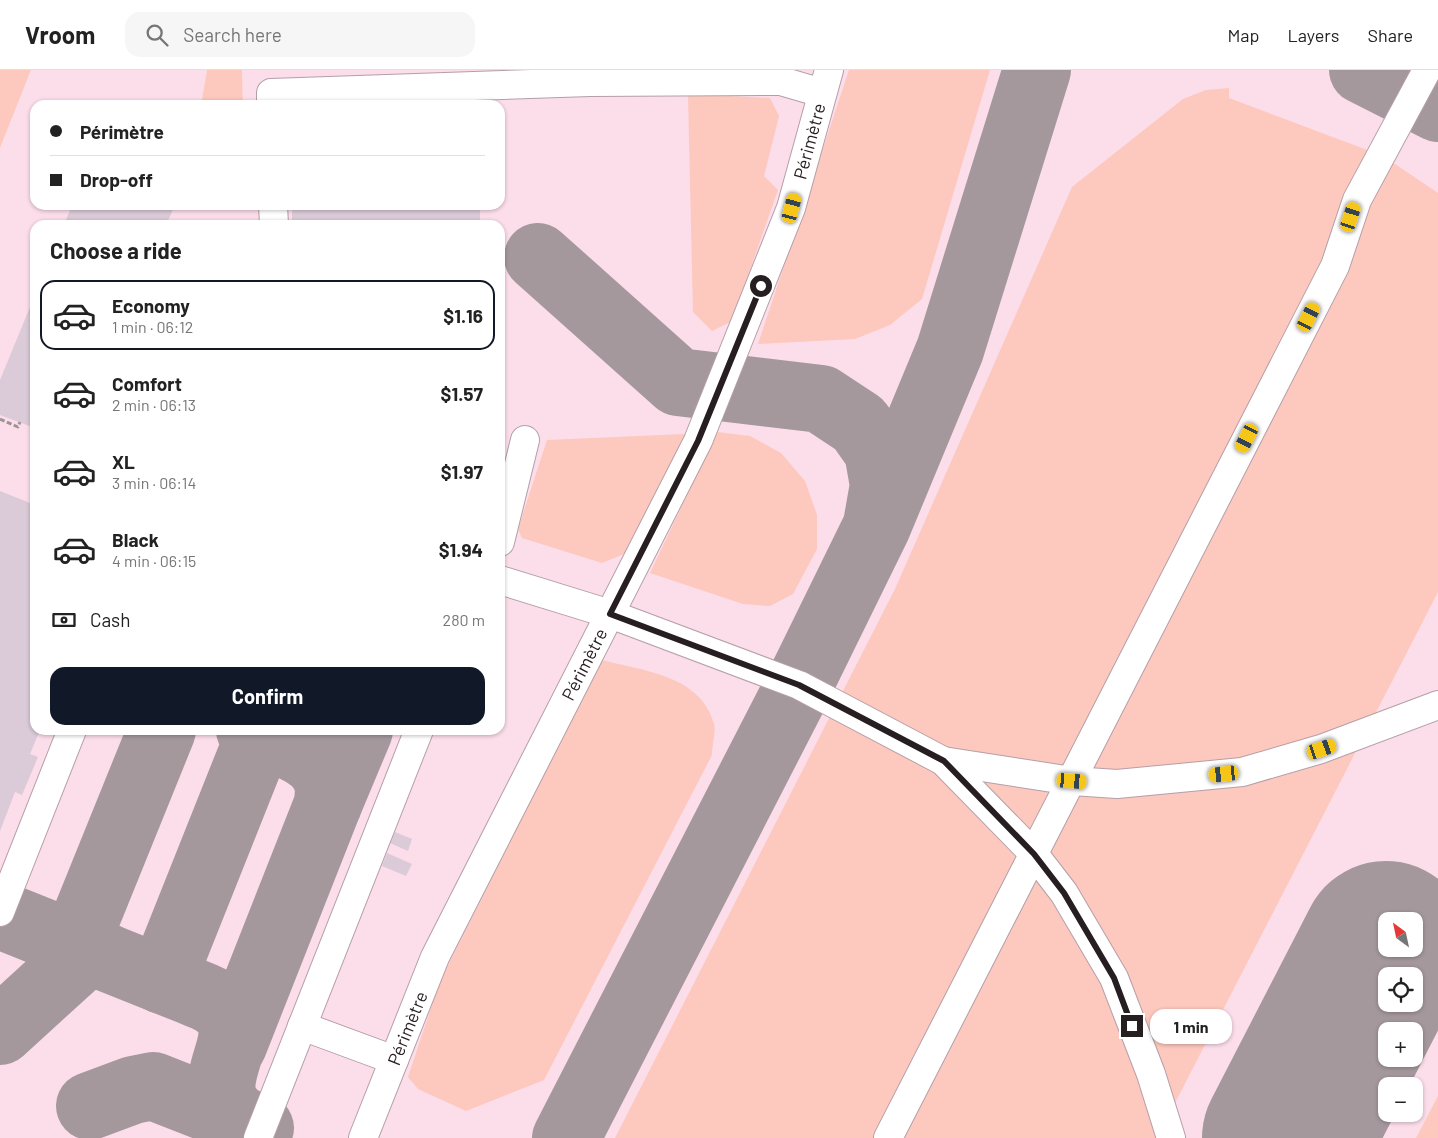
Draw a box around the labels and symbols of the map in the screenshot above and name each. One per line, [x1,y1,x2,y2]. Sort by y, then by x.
street label: Périmètre [788,101,830,181]
car [780,192,803,224]
car [1339,200,1362,234]
route start [750,275,772,297]
car [1295,300,1322,334]
car [1233,421,1260,455]
street label: Périmètre [557,624,611,704]
car [1305,737,1338,761]
car [1208,765,1239,783]
car [1056,772,1087,790]
north arrow [1378,912,1422,958]
street label: Périmètre [382,988,432,1068]
callout: 1 min [1150,1008,1232,1044]
route end [1121,1015,1143,1037]

